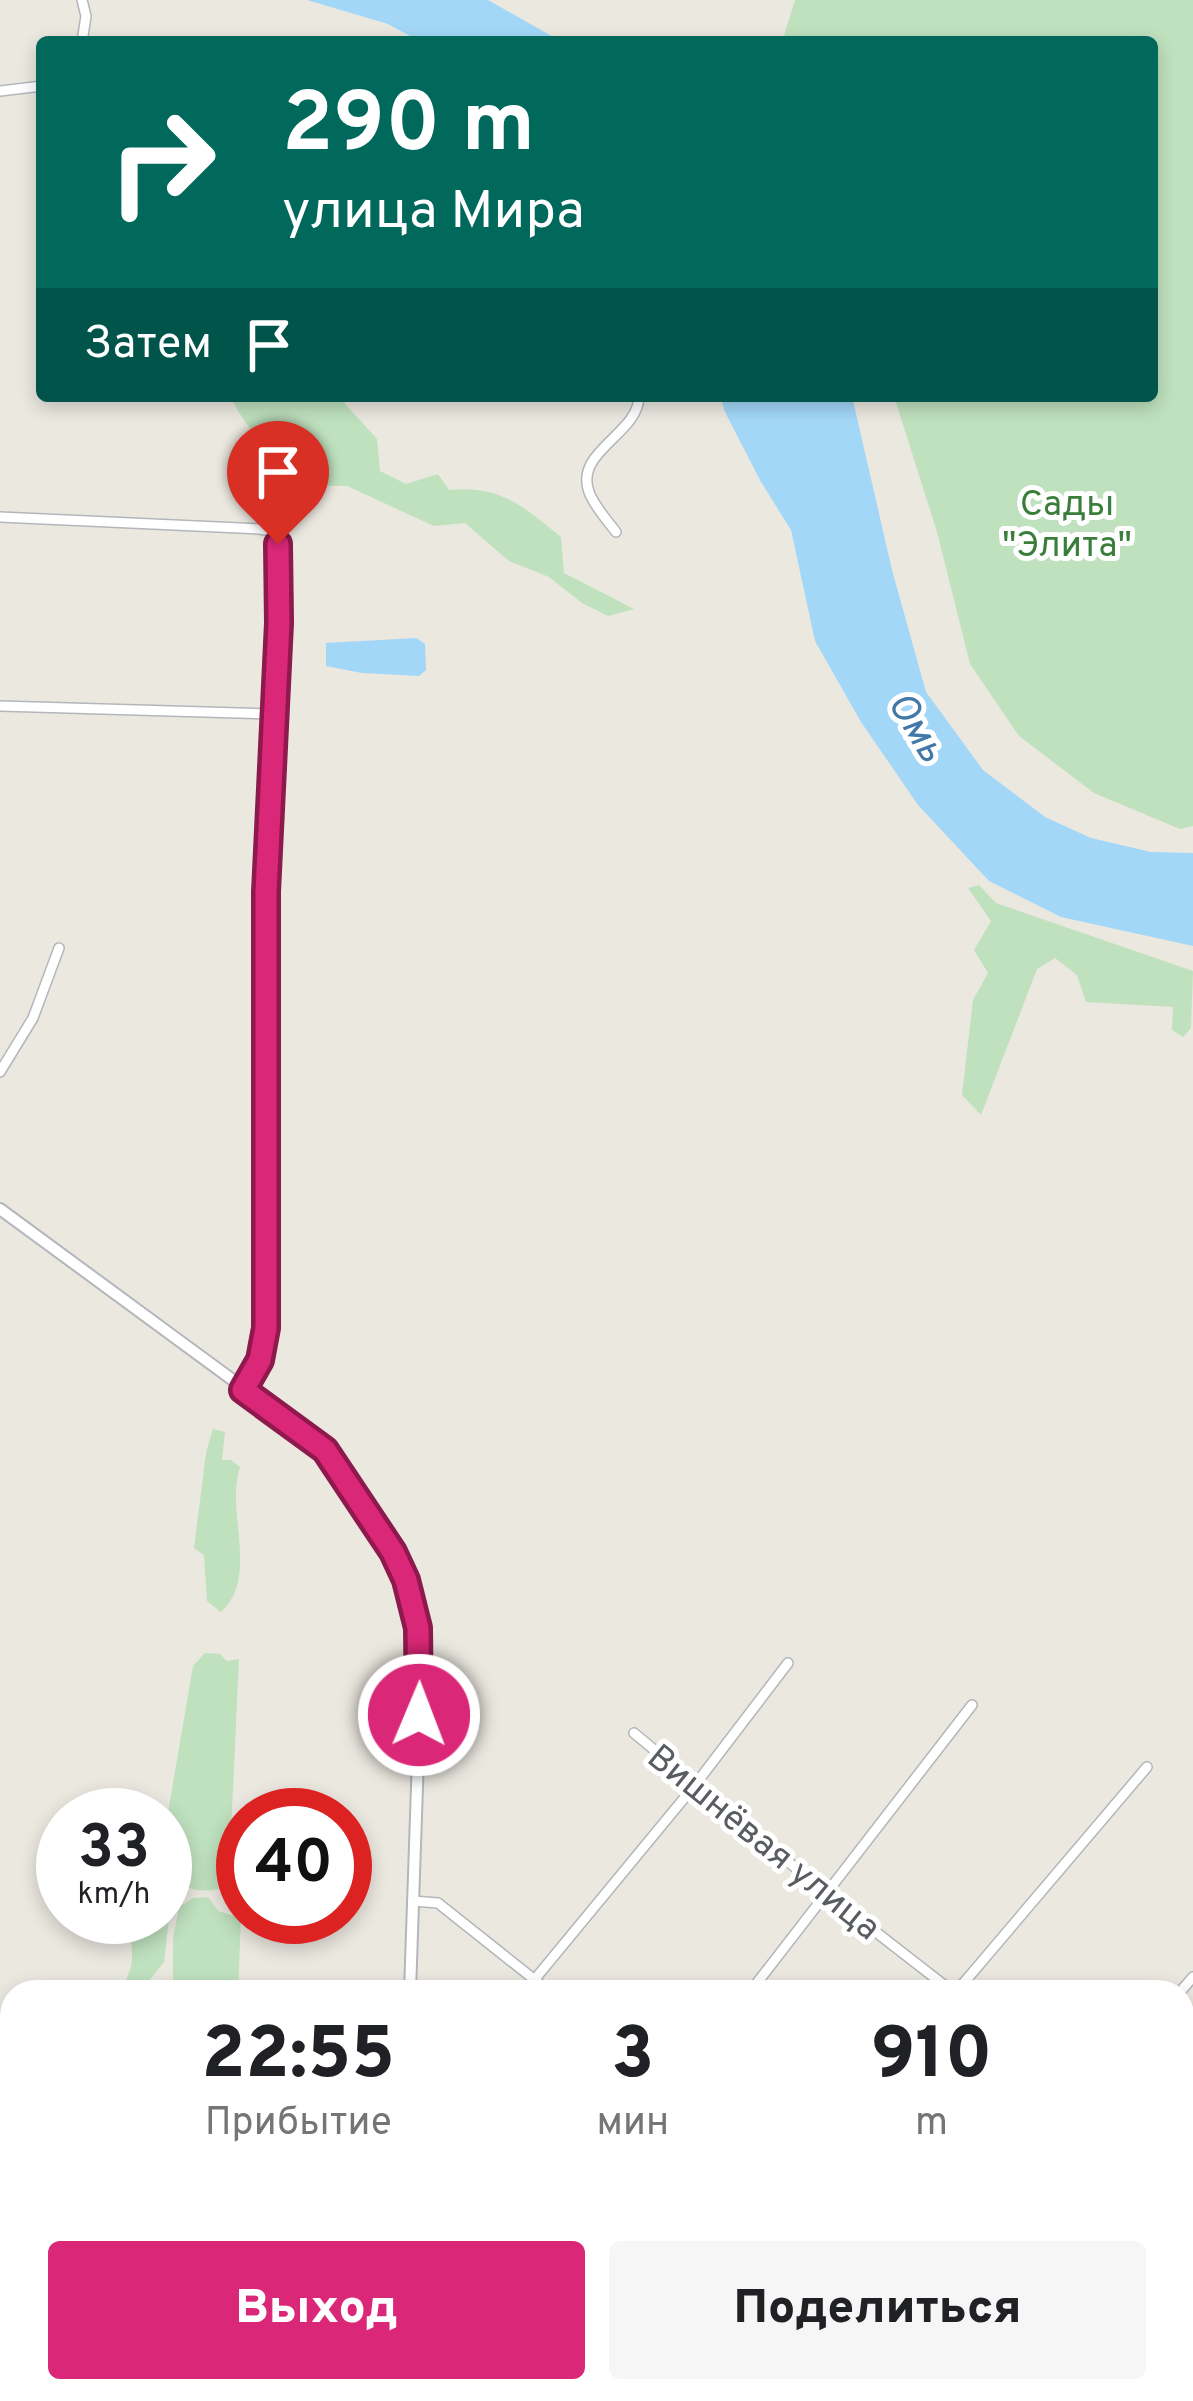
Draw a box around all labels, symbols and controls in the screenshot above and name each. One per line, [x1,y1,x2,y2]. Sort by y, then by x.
text: 290 m [282,75,535,181]
icon: right [84,84,240,240]
text: улица Мира [282,179,585,248]
icon: arrive [236,312,302,378]
text: Затем [84,317,212,374]
pin [227,421,329,544]
icon: arrive [245,439,311,505]
park label: Сады "Элита" [1002,483,1132,570]
water label: Омь [874,684,954,773]
position arrow [356,1652,482,1778]
street label: Вишнёвая улица [636,1736,889,1952]
speed limit sign: 40 [216,1788,372,1944]
text: 33 [78,1813,150,1889]
text: km/h [78,1877,150,1914]
text: 22:55 [201,2012,395,2104]
text: 3 [611,2012,654,2104]
text: 910 [871,2012,992,2104]
text: Прибытие [205,2100,392,2149]
text: мин [596,2100,669,2149]
text: m [915,2100,948,2149]
button: Выход [48,2241,585,2379]
button: Поделиться [609,2241,1146,2379]

